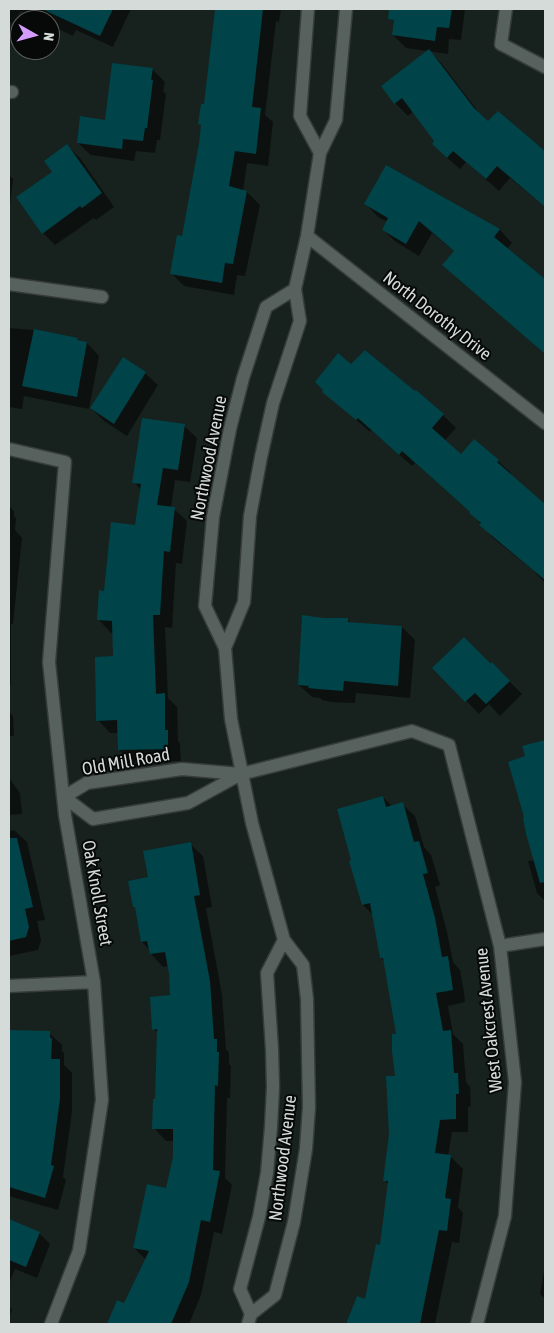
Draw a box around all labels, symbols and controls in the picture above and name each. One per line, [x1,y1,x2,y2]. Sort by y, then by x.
north arrow [10,10,60,60]
text: N [40,32,57,42]
street label: North Dorothy Drive [378,267,496,365]
street label: Northwood Avenue [186,394,232,522]
street label: Old Mill Road [80,744,172,780]
street label: Oak Knoll Street [77,839,117,947]
street label: West Oakcrest Avenue [471,947,507,1093]
street label: Northwood Avenue [265,1094,301,1222]

